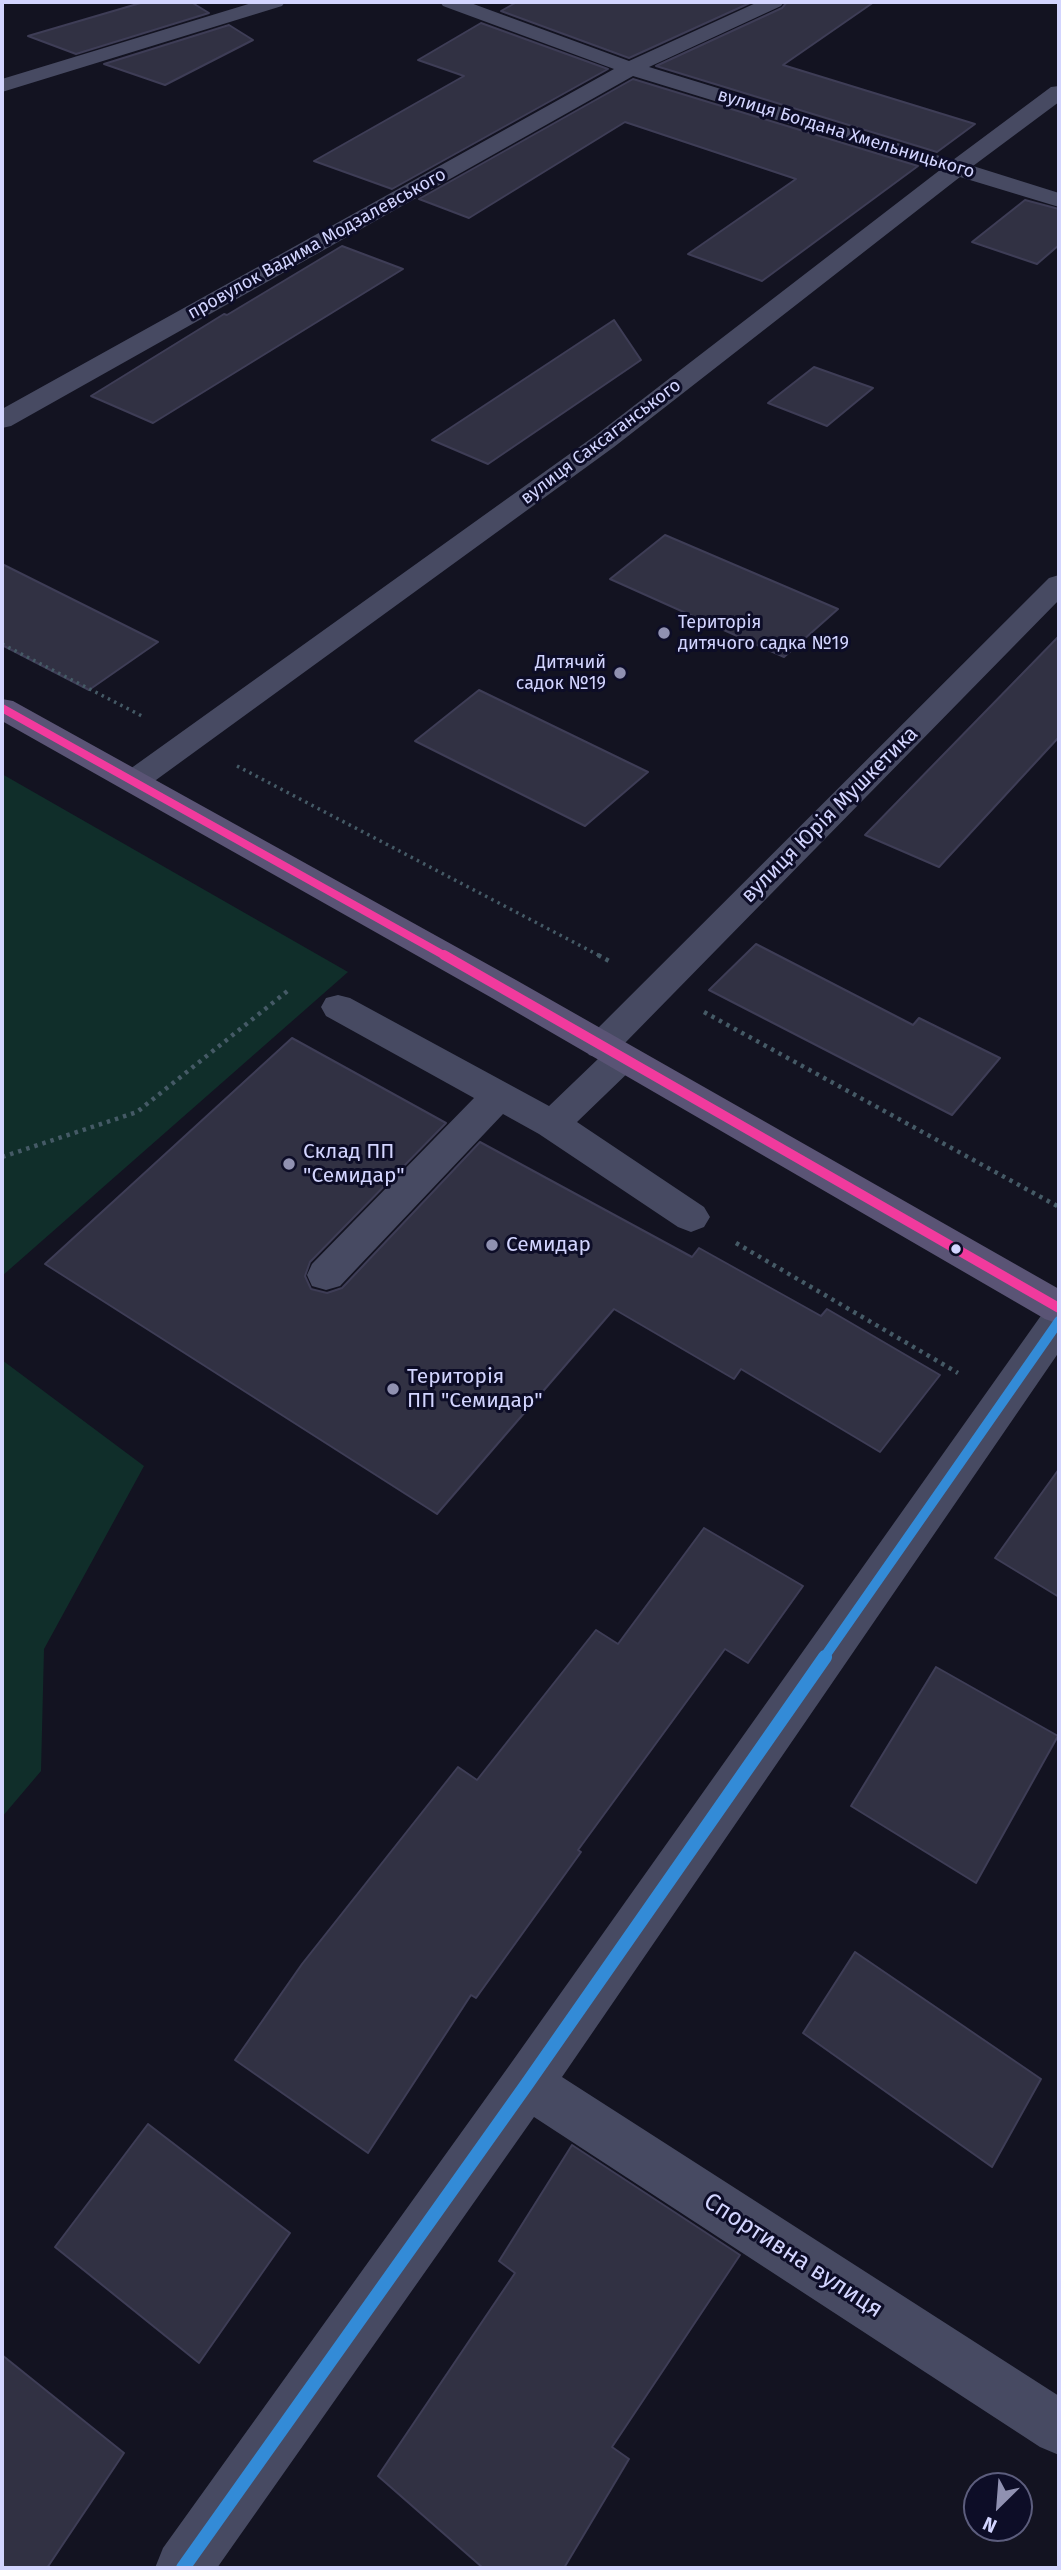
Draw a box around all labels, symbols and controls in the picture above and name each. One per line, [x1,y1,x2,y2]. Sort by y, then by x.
street label: вулиця Богдана Хмельницького [715,85,977,183]
street label: провулок Вадима Модзалевського [184,164,450,324]
street label: вулиця Саксаганського [517,375,685,509]
place label: Територія дитячого садка №19 [678,612,849,654]
marker: Територія дитячого садка №19 [656,625,672,641]
place label: Дитячий садок №19 [516,652,606,694]
marker: Дитячий садок №19 [612,665,628,681]
street label: вулиця Юрія Мушкетика [736,721,924,909]
place label: Склад ПП "Семидар" [303,1139,405,1189]
marker: Склад ПП "Семидар" [281,1156,297,1172]
place label: Семидар [506,1232,591,1258]
marker: Семидар [484,1237,500,1253]
unlabelled marker [949,1242,963,1256]
place label: Територія ПП "Семидар" [407,1364,543,1414]
marker: Територія ПП "Семидар" [385,1381,401,1397]
street label: Спортивна вулиця [698,2187,888,2325]
north arrow [963,2472,1033,2542]
text: N [979,2512,1000,2538]

